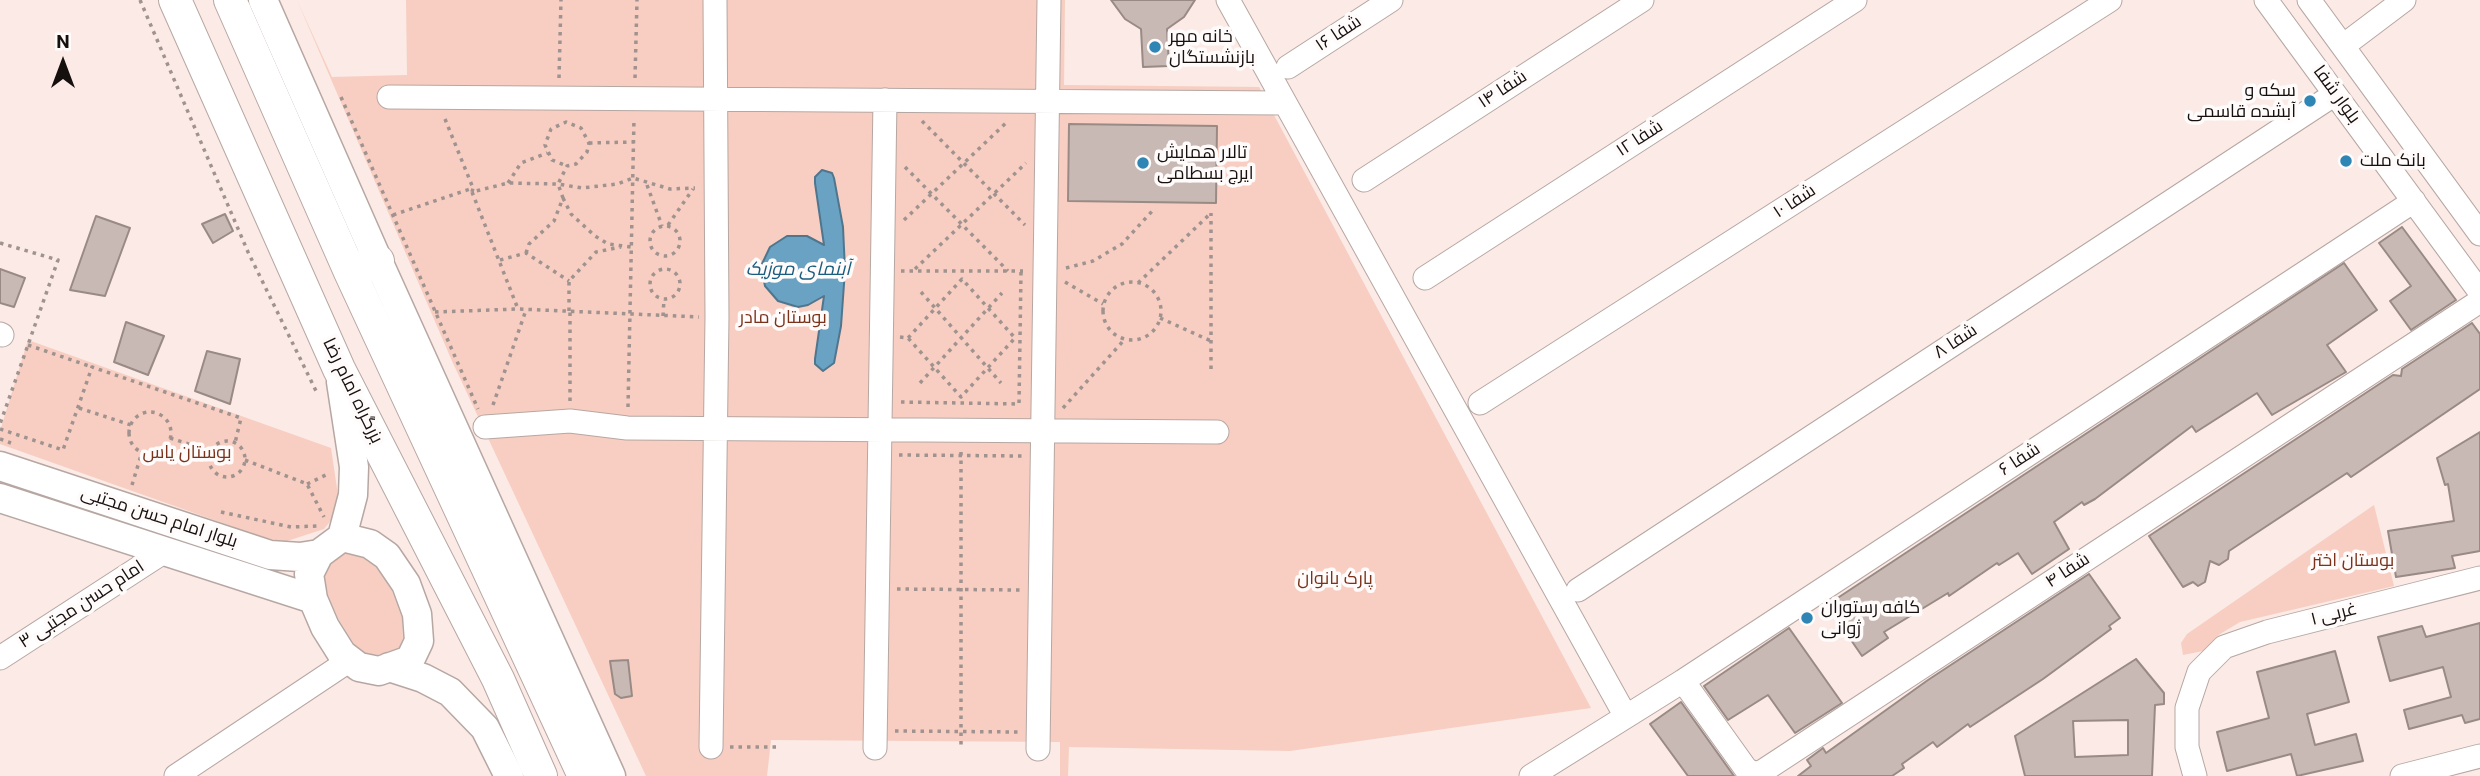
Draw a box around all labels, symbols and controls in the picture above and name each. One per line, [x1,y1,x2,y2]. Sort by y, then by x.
street label: شفا ۱۶ [1312,11,1366,57]
place label: خانه مهر بازنشستگان [1169,26,1255,68]
north arrow [28,28,98,98]
text: N [56,30,70,53]
marker: خانه مهر بازنشستگان [1147,39,1163,55]
street label: بلوار شفا [2308,62,2364,128]
street label: شفا ۱۴ [1475,66,1531,114]
place label: سکه و آبشده قاسمی [2187,80,2296,122]
marker: سکه و آبشده قاسمی [2302,93,2318,109]
street label: شفا ۱۲ [1613,116,1667,162]
place label: تالار همایش ایرج بسطامی [1157,142,1253,184]
place label: بانک ملت [2360,150,2426,172]
marker: بانک ملت [2338,153,2354,169]
marker: تالار همایش ایرج بسطامی [1135,155,1151,171]
street label: شفا ۱۰ [1770,180,1820,224]
water label: آبنمای موزیک [746,259,850,281]
park label: بوستان مادر [739,307,827,329]
street label: شفا ۸ [1930,320,1982,364]
street label: بزرگراه امام رضا [317,335,387,447]
street label: شفا ۶ [1995,439,2045,481]
park label: بوستان یاس [142,442,232,464]
street label: بلوار امام حسن مجتبی [78,482,240,554]
street label: شفا ۴ [2042,549,2094,593]
park label: بوستان اختر [2312,550,2394,572]
street label: امام حسن مجتبی ۳ [15,556,149,654]
park label: پارک بانوان [1297,568,1373,590]
place label: کافه رستوران ژوانی [1821,597,1920,640]
street label: غربی ۱ [2309,599,2359,631]
marker: کافه رستوران ژوانی [1799,610,1815,626]

